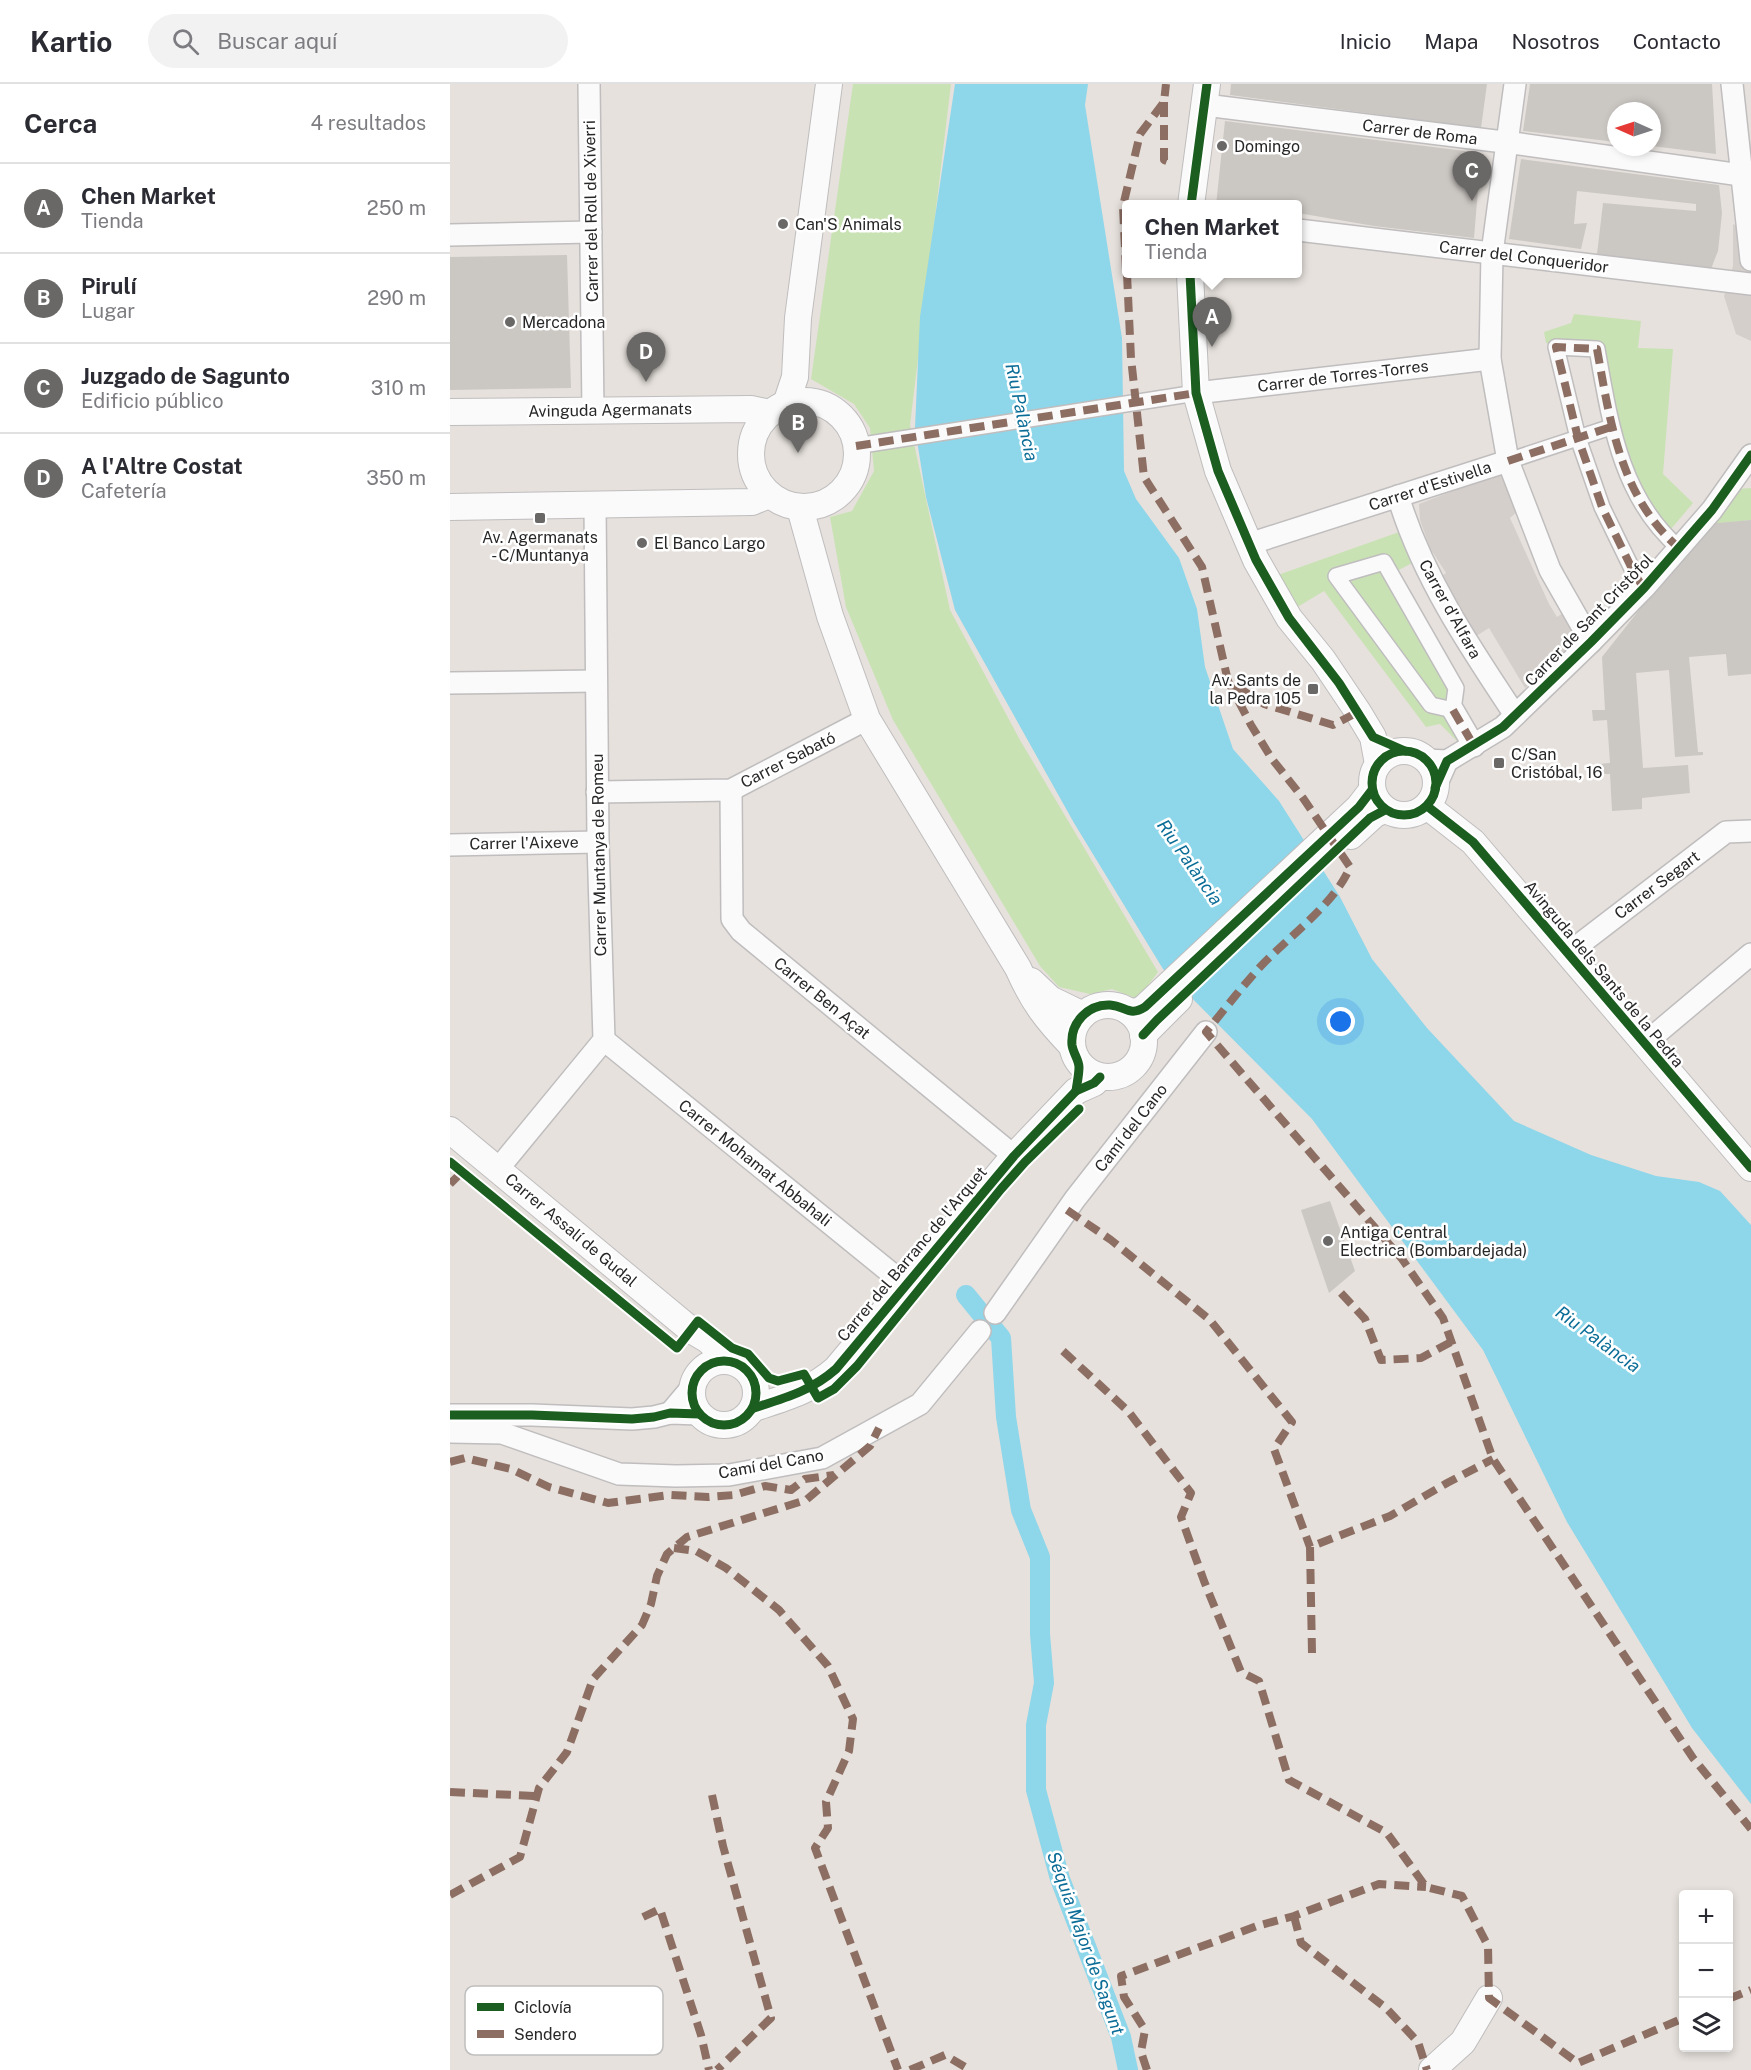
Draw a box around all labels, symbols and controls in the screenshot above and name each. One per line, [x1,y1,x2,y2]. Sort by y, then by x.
search box [148,14,568,68]
text: Kartio [30,25,112,58]
icon: search [169,25,202,58]
text: Buscar aquí [217,28,337,54]
text: Inicio [1340,29,1391,54]
text: Mapa [1424,29,1478,54]
text: Nosotros [1511,29,1600,54]
text: Contacto [1633,29,1721,54]
north arrow [1607,102,1661,156]
text: Cerca [24,108,97,139]
text: 4 resultados [310,111,426,135]
street label: Carrer de Roma [1361,116,1479,148]
street label: Carrer del Roll de Xiverri [580,120,602,302]
place label: Domingo [1234,137,1300,156]
marker: Domingo [1215,139,1229,153]
pin: C [1452,152,1492,201]
text: Chen Market [81,183,216,209]
text: A [36,196,51,220]
text: 250 m [367,196,426,220]
popup [1122,200,1302,278]
text: Tienda [81,209,144,233]
text: Chen Market [1145,214,1279,240]
place label: Can'S Animals [795,215,902,234]
marker: Can'S Animals [776,217,790,231]
street label: Carrer del Conqueridor [1438,237,1610,277]
text: Tienda [1145,240,1207,264]
text: Pirulí [81,273,136,299]
text: B [37,286,50,310]
text: 290 m [367,286,426,310]
pin: A [1192,298,1232,347]
text: Lugar [81,299,135,323]
place label: Mercadona [522,313,605,332]
marker: Mercadona [503,315,517,329]
pin: D [626,332,666,382]
street label: Carrer de Torres-Torres [1257,356,1429,396]
water label: Riu Palància [1001,361,1043,463]
text: Juzgado de Sagunto [81,363,290,389]
text: C [36,376,51,400]
text: 310 m [371,376,426,400]
text: Edificio público [81,389,223,413]
street label: Avinguda Agermanats [528,399,692,421]
pin: B [778,404,818,453]
text: A l'Altre Costat [81,453,243,479]
street label: Carrer d'Estivella [1366,457,1494,515]
text: D [36,466,51,490]
text: 350 m [366,466,426,490]
text: Cafetería [81,479,167,503]
marker: Av. Agermanats - C/Muntanya [533,511,547,525]
place label: Av. Agermanats - C/Muntanya [482,528,598,565]
place label: El Banco Largo [654,534,765,553]
marker: El Banco Largo [635,536,649,550]
street label: Carrer de Sant Cristòfol [1521,550,1657,690]
street label: Carrer d'Alfara [1415,556,1485,662]
place label: Av. Sants de la Pedra 105 [1209,671,1301,708]
marker: Av. Sants de la Pedra 105 [1306,682,1320,696]
street label: Carrer Sabató [737,728,839,792]
place label: C/San Cristóbal, 16 [1511,745,1603,782]
street label: Carrer Muntanya de Romeu [588,753,610,957]
marker: C/San Cristóbal, 16 [1492,756,1506,770]
water label: Riu Palància [1153,815,1227,909]
street label: Carrer l'Aixeve [469,833,579,853]
street label: Carrer Segart [1611,847,1703,923]
street label: Avinguda dels Sants de la Pedra [1520,877,1688,1071]
street label: Carrer Ben Açat [770,953,874,1043]
your location [1326,1007,1355,1036]
street label: Camí del Cano [1091,1080,1171,1176]
street label: Carrer Mohamat Abbahali [675,1096,835,1230]
street label: Carrer del Barranc de l'Arquet [833,1163,991,1345]
street label: Carrer Assalí de Gudal [501,1169,641,1291]
place label: Antiga Central Electrica (Bombardejada) [1340,1223,1527,1260]
marker: Antiga Central Electrica (Bombardejada) [1321,1234,1335,1248]
water label: Riu Palància [1552,1301,1644,1377]
street label: Camí del Cano [717,1445,825,1483]
water label: Séquia Major de Sagunt [1043,1848,1129,2038]
map controls [1679,1890,1733,2052]
button: + [1679,1890,1733,1944]
button: − [1679,1944,1733,1998]
legend [465,1986,663,2055]
text: Ciclovía [514,1998,572,2017]
button: layers [1679,1998,1733,2052]
text: Sendero [514,2025,577,2044]

